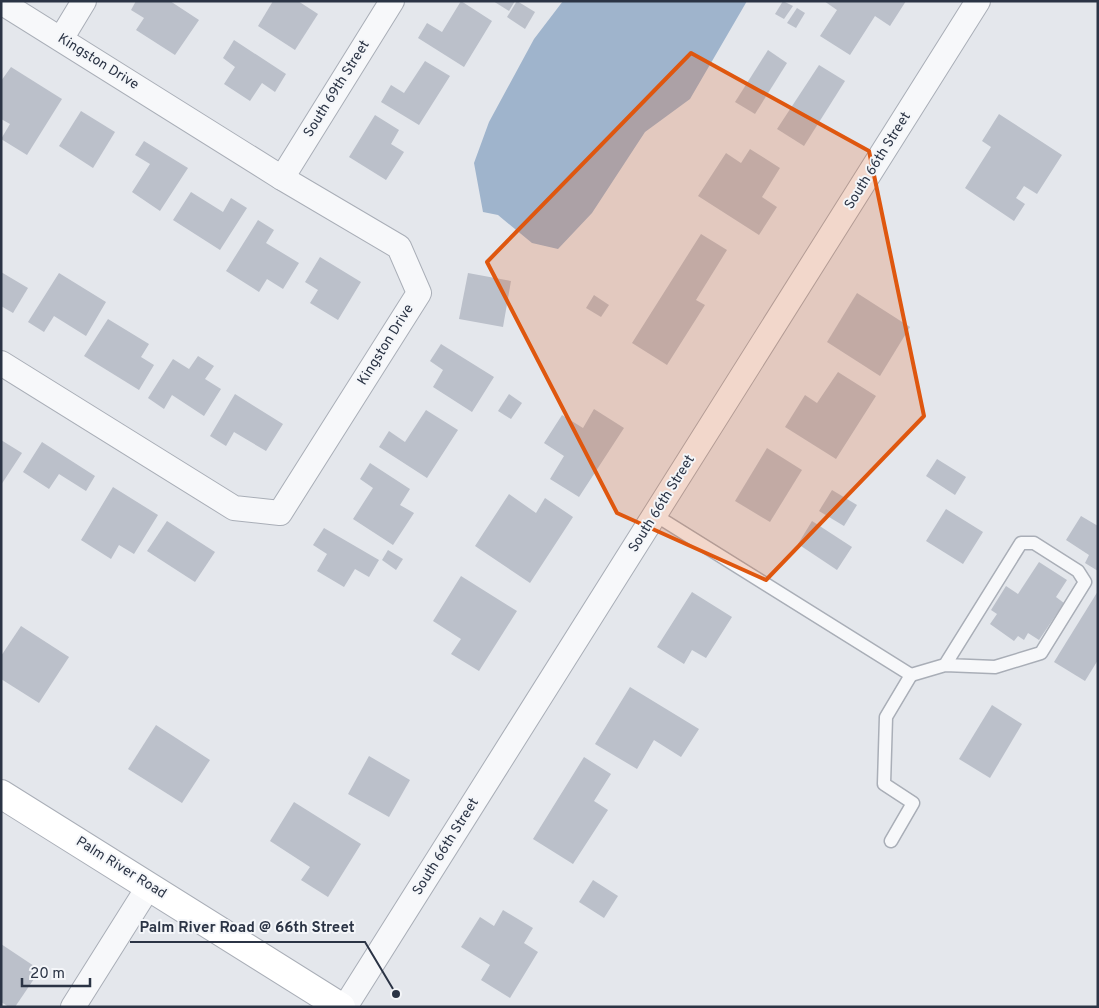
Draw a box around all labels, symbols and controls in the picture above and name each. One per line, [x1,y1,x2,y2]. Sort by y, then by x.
street label: Kingston Drive [54,30,142,94]
street label: South 69th Street [300,37,374,141]
street label: South 66th Street [841,109,915,213]
street label: Kingston Drive [354,301,418,389]
street label: South 66th Street [625,452,699,556]
street label: South 66th Street [409,795,483,899]
street label: Palm River Road [73,833,169,903]
callout: Palm River Road @ 66th Street [130,912,365,942]
text: Palm River Road @ 66th Street [139,919,355,938]
scale bar [22,956,90,988]
text: 20 m [30,965,65,984]

